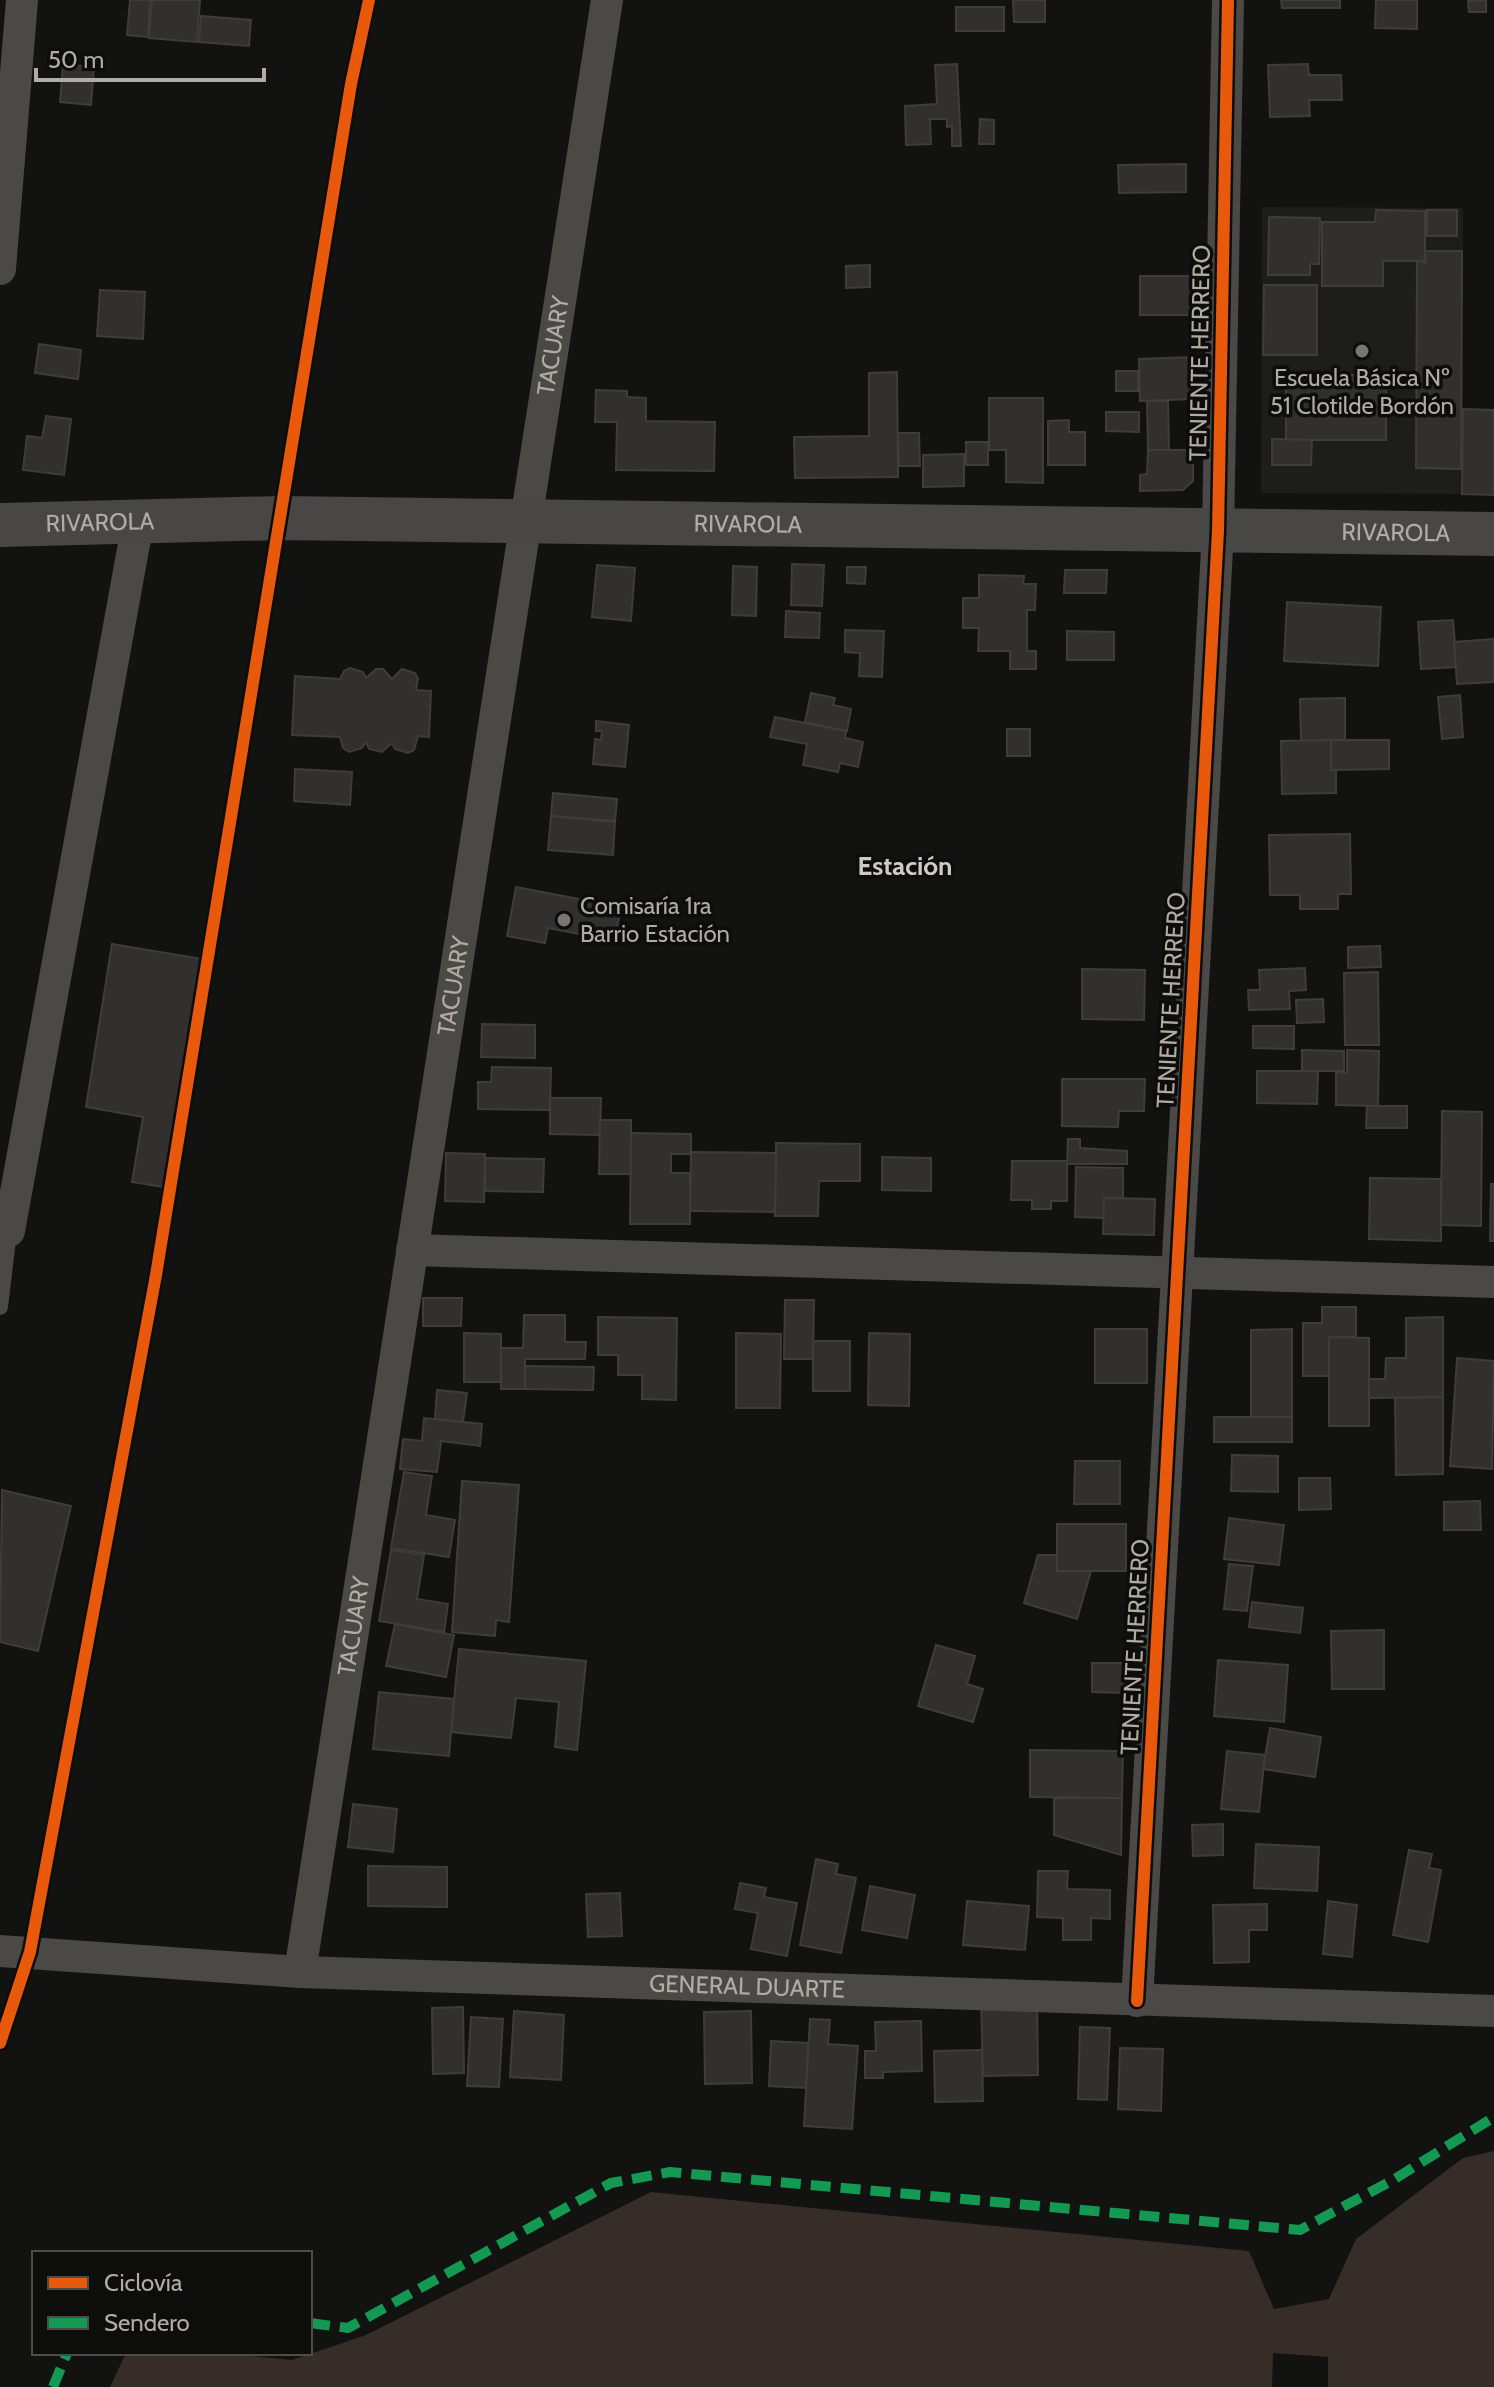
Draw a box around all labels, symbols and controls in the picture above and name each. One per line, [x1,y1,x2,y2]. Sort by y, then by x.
scale bar [36,32,264,82]
text: 50 m [48,45,104,74]
street label: TENIENTE HERRERO [1183,245,1216,461]
street label: TACUARY [531,293,575,397]
marker: Escuela Básica Nº 51 Clotilde Bordón [1353,342,1371,360]
place label: Escuela Básica Nº 51 Clotilde Bordón [1270,363,1454,420]
street label: RIVAROLA [45,506,155,538]
street label: RIVAROLA [693,508,803,539]
street label: RIVAROLA [1341,517,1451,547]
district label: Estación [858,850,952,882]
place label: Comisaría 1ra Barrio Estación [580,891,730,948]
street label: TENIENTE HERRERO [1150,891,1191,1109]
marker: Comisaría 1ra Barrio Estación [555,911,573,929]
street label: TACUARY [431,934,475,1038]
street label: TENIENTE HERRERO [1114,1538,1155,1756]
street label: TACUARY [331,1574,375,1678]
street label: GENERAL DUARTE [649,1968,845,2004]
legend [32,2251,312,2355]
text: Ciclovía [104,2268,183,2297]
text: Sendero [104,2308,190,2337]

